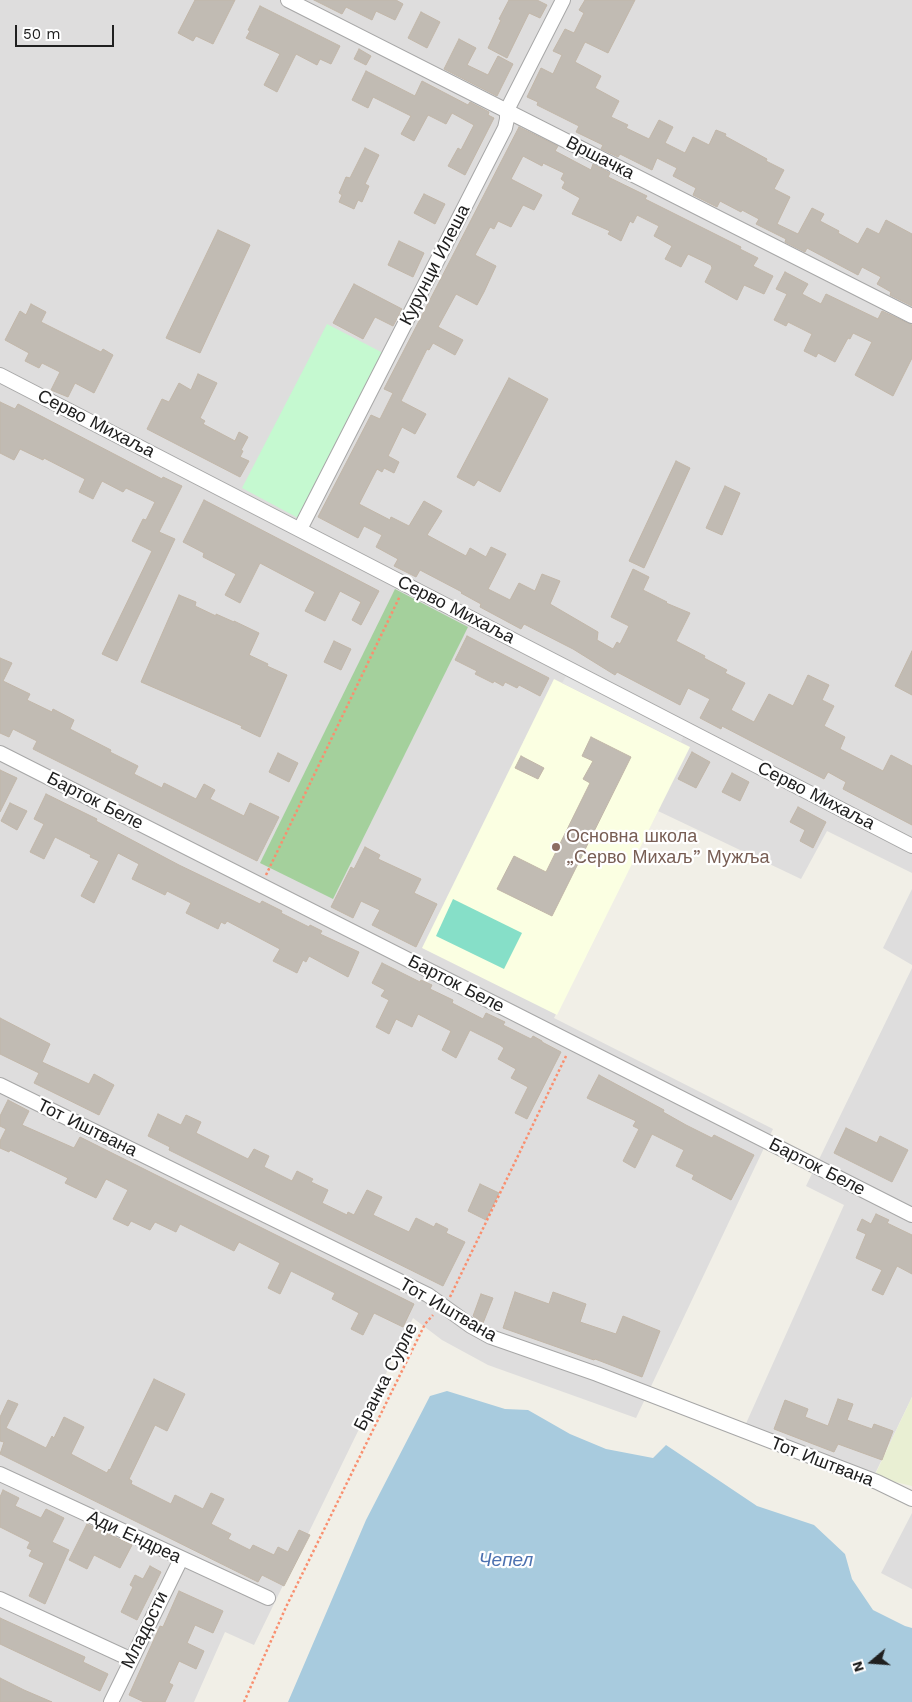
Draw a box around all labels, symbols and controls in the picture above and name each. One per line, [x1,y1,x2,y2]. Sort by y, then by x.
scale bar [18,15,116,47]
text: 50 m [23,25,60,43]
street label: Вршачка [562,132,638,184]
street label: Курунци Илеша [395,201,475,329]
street label: Серво Михаља [34,385,158,463]
street label: Серво Михаља [394,571,518,649]
street label: Серво Михаља [754,757,878,835]
street label: Барток Беле [43,767,147,835]
place label: Основна школа „Серво Михаљ” Мужља [566,826,770,869]
marker: Основна школа „Серво Михаљ” Мужља [550,841,562,853]
street label: Барток Беле [404,950,508,1018]
street label: Тот Иштвана [33,1095,141,1161]
street label: Барток Беле [765,1133,869,1201]
street label: Тот Иштвана [396,1274,500,1346]
street label: Бранка Сурле [350,1320,422,1434]
street label: Тот Иштвана [767,1432,877,1492]
street label: Ади Ендреа [84,1506,184,1568]
water label: Чепел [479,1549,533,1571]
street label: Младости [117,1588,173,1672]
north arrow [847,1637,897,1687]
text: N [849,1659,867,1674]

